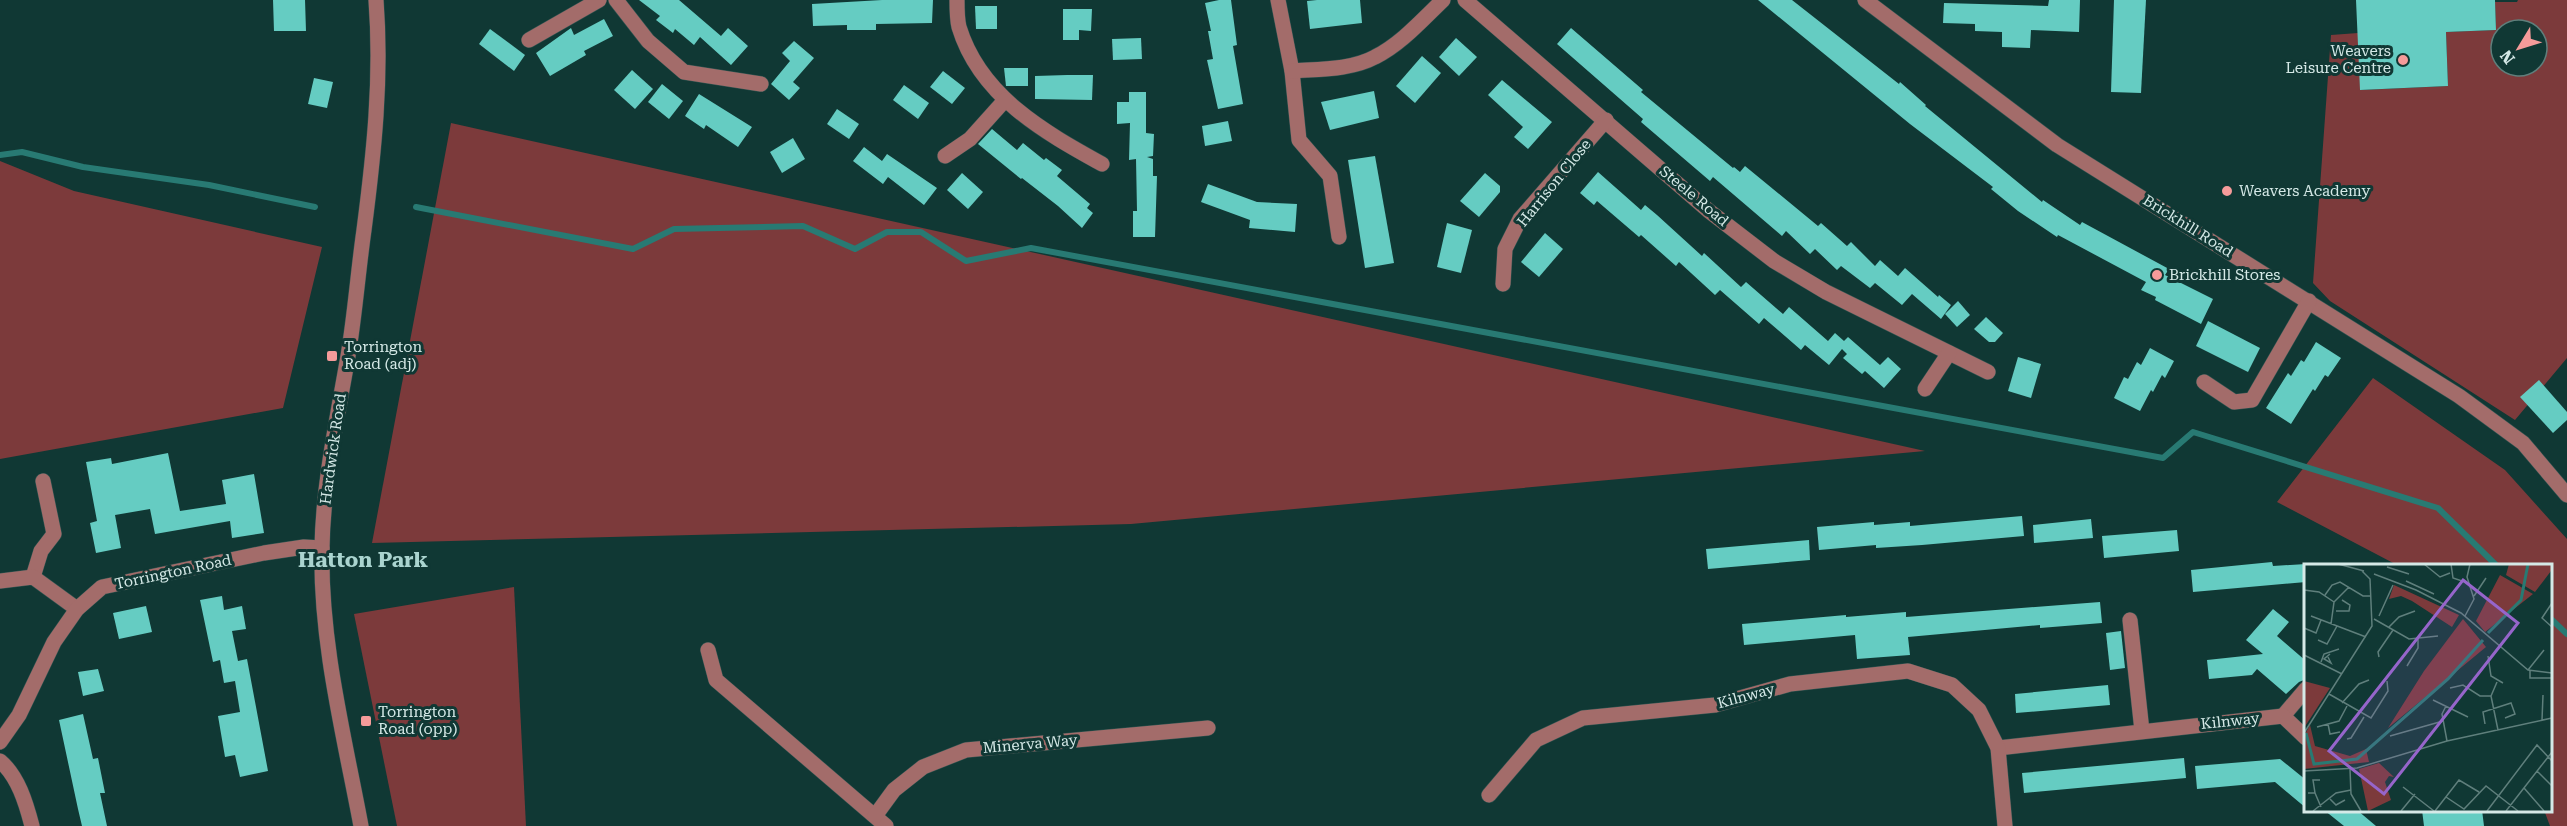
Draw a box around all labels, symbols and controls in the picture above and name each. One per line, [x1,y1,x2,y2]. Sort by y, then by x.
north arrow [2489,18,2549,78]
place label: Weavers Leisure Centre [2286,42,2391,77]
text: N [2496,46,2519,68]
marker: Weavers Leisure Centre [2396,53,2410,67]
street label: Harrison Close [1513,136,1595,230]
street label: Steele Road [1656,162,1732,230]
place label: Weavers Academy [2239,182,2370,200]
marker: Weavers Academy [2220,184,2234,198]
street label: Brickhill Road [2140,191,2237,261]
place label: Brickhill Stores [2169,266,2280,284]
marker: Brickhill Stores [2150,268,2164,282]
place label: Torrington Road (adj) [344,338,422,373]
marker: Torrington Road (adj) [325,349,339,363]
street label: Hardwick Road [316,392,350,506]
district label: Hatton Park [298,548,429,572]
street label: Torrington Road [113,551,233,593]
inset map [2304,564,2552,811]
street label: Kilnway [1715,680,1777,712]
place label: Torrington Road (opp) [378,703,457,738]
street label: Kilnway [2200,709,2260,733]
marker: Torrington Road (opp) [359,714,373,728]
street label: Minerva Way [982,731,1078,757]

